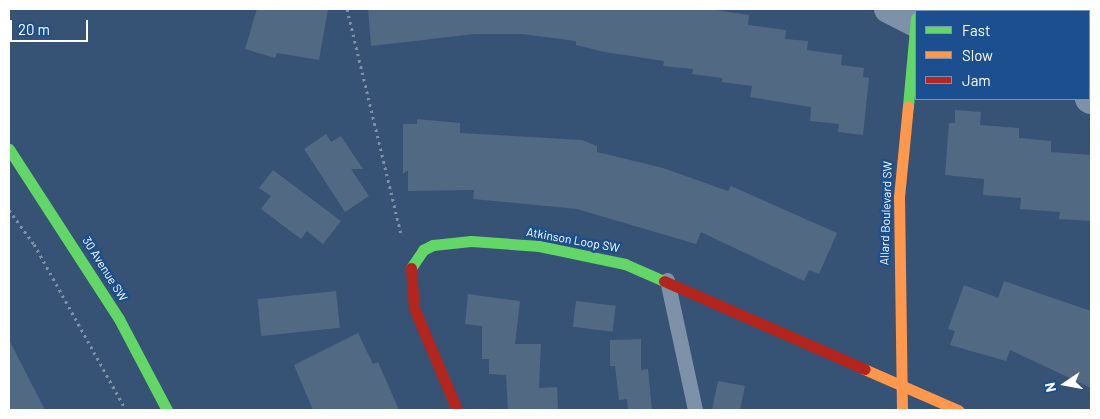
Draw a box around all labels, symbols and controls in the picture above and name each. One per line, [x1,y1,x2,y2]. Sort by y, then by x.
scale bar [12,10,90,42]
legend [915,10,1090,100]
text: 20 m [18,20,50,38]
text: Fast [962,21,990,39]
text: Slow [962,46,993,64]
text: Jam [962,71,991,89]
street label: Allard Boulevard SW [877,161,895,265]
street label: Atkinson Loop SW [525,225,621,255]
street label: 30 Avenue SW [79,234,131,304]
north arrow [1040,359,1090,409]
text: N [1041,381,1059,394]

